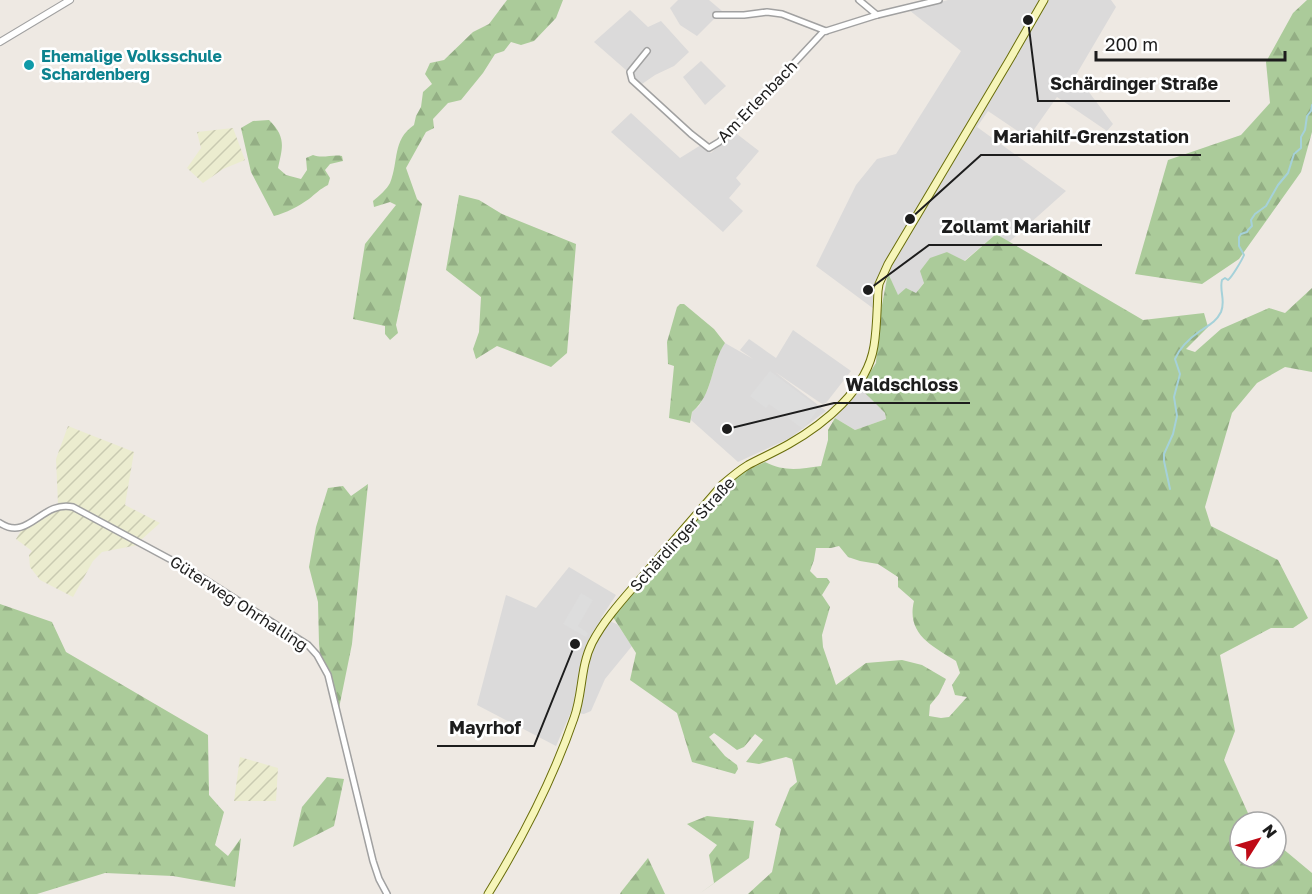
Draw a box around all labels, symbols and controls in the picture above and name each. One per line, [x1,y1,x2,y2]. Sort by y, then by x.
scale bar [1096,24,1285,62]
text: 200 m [1105,33,1158,55]
place label: Ehemalige Volksschule Schardenberg [41,46,222,84]
street label: Am Erlenbach [713,56,801,146]
marker: Ehemalige Volksschule Schardenberg [22,58,36,72]
callout: Schärdinger Straße [1038,65,1230,101]
text: Schärdinger Straße [1050,72,1218,94]
callout: Mariahilf-Grenzstation [981,119,1201,155]
text: Mariahilf-Grenzstation [993,125,1189,147]
callout: Zollamt Mariahilf [929,209,1102,245]
text: Zollamt Mariahilf [942,215,1091,237]
callout: Waldschloss [834,367,970,403]
text: Waldschloss [846,373,958,395]
street label: Schärdinger Straße [625,473,739,595]
street label: Güterweg Ohrhalling [166,551,312,655]
callout: Mayrhof [437,710,534,746]
text: Mayrhof [449,716,522,738]
north arrow [1228,810,1288,870]
text: N [1258,820,1282,842]

